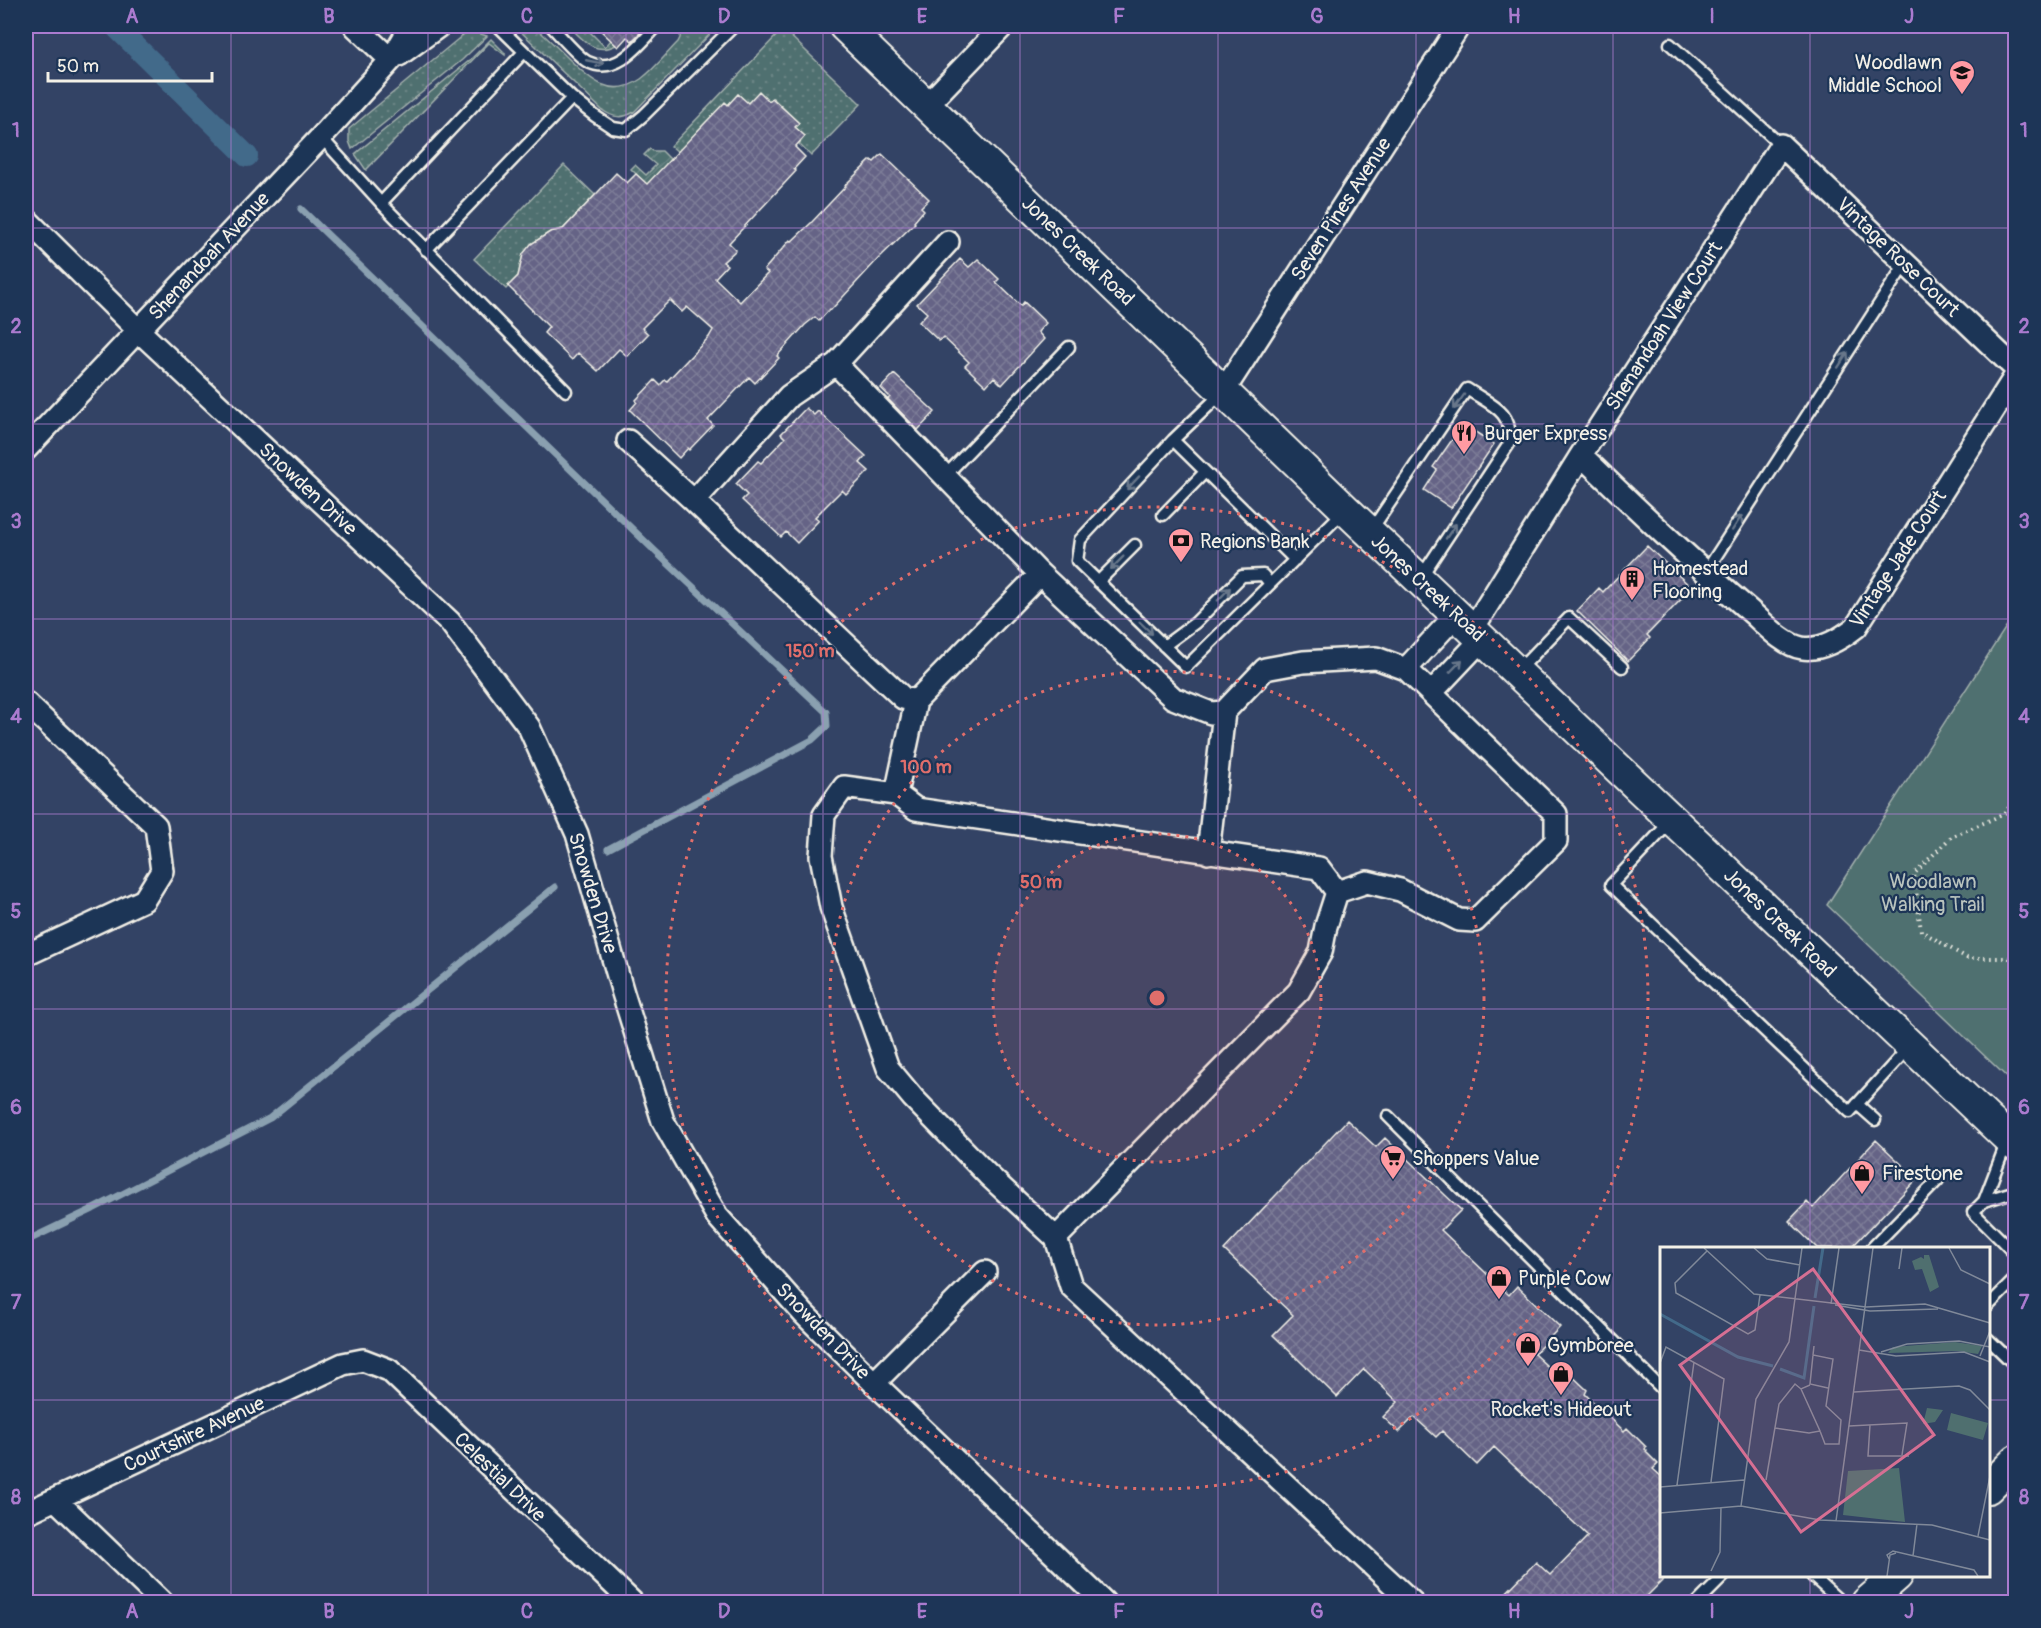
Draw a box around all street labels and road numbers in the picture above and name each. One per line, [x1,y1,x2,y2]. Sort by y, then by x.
street label: Seven Pines Avenue [1285,132,1397,285]
street label: Shenandoah Avenue [143,186,275,325]
street label: Jones Creek Road [1016,191,1140,311]
street label: Vintage Rose Court [1831,192,1966,323]
street label: Shenandoah View Court [1600,236,1729,415]
street label: Snowden Drive [254,437,362,541]
street label: Vintage Jade Court [1844,485,1952,633]
street label: Jones Creek Road [1366,529,1490,647]
street label: Snowden Drive [563,829,623,957]
street label: Jones Creek Road [1718,863,1842,983]
street label: Snowden Drive [771,1277,876,1385]
street label: Courtshire Avenue [119,1390,269,1478]
street label: Celestial Drive [449,1427,551,1527]

